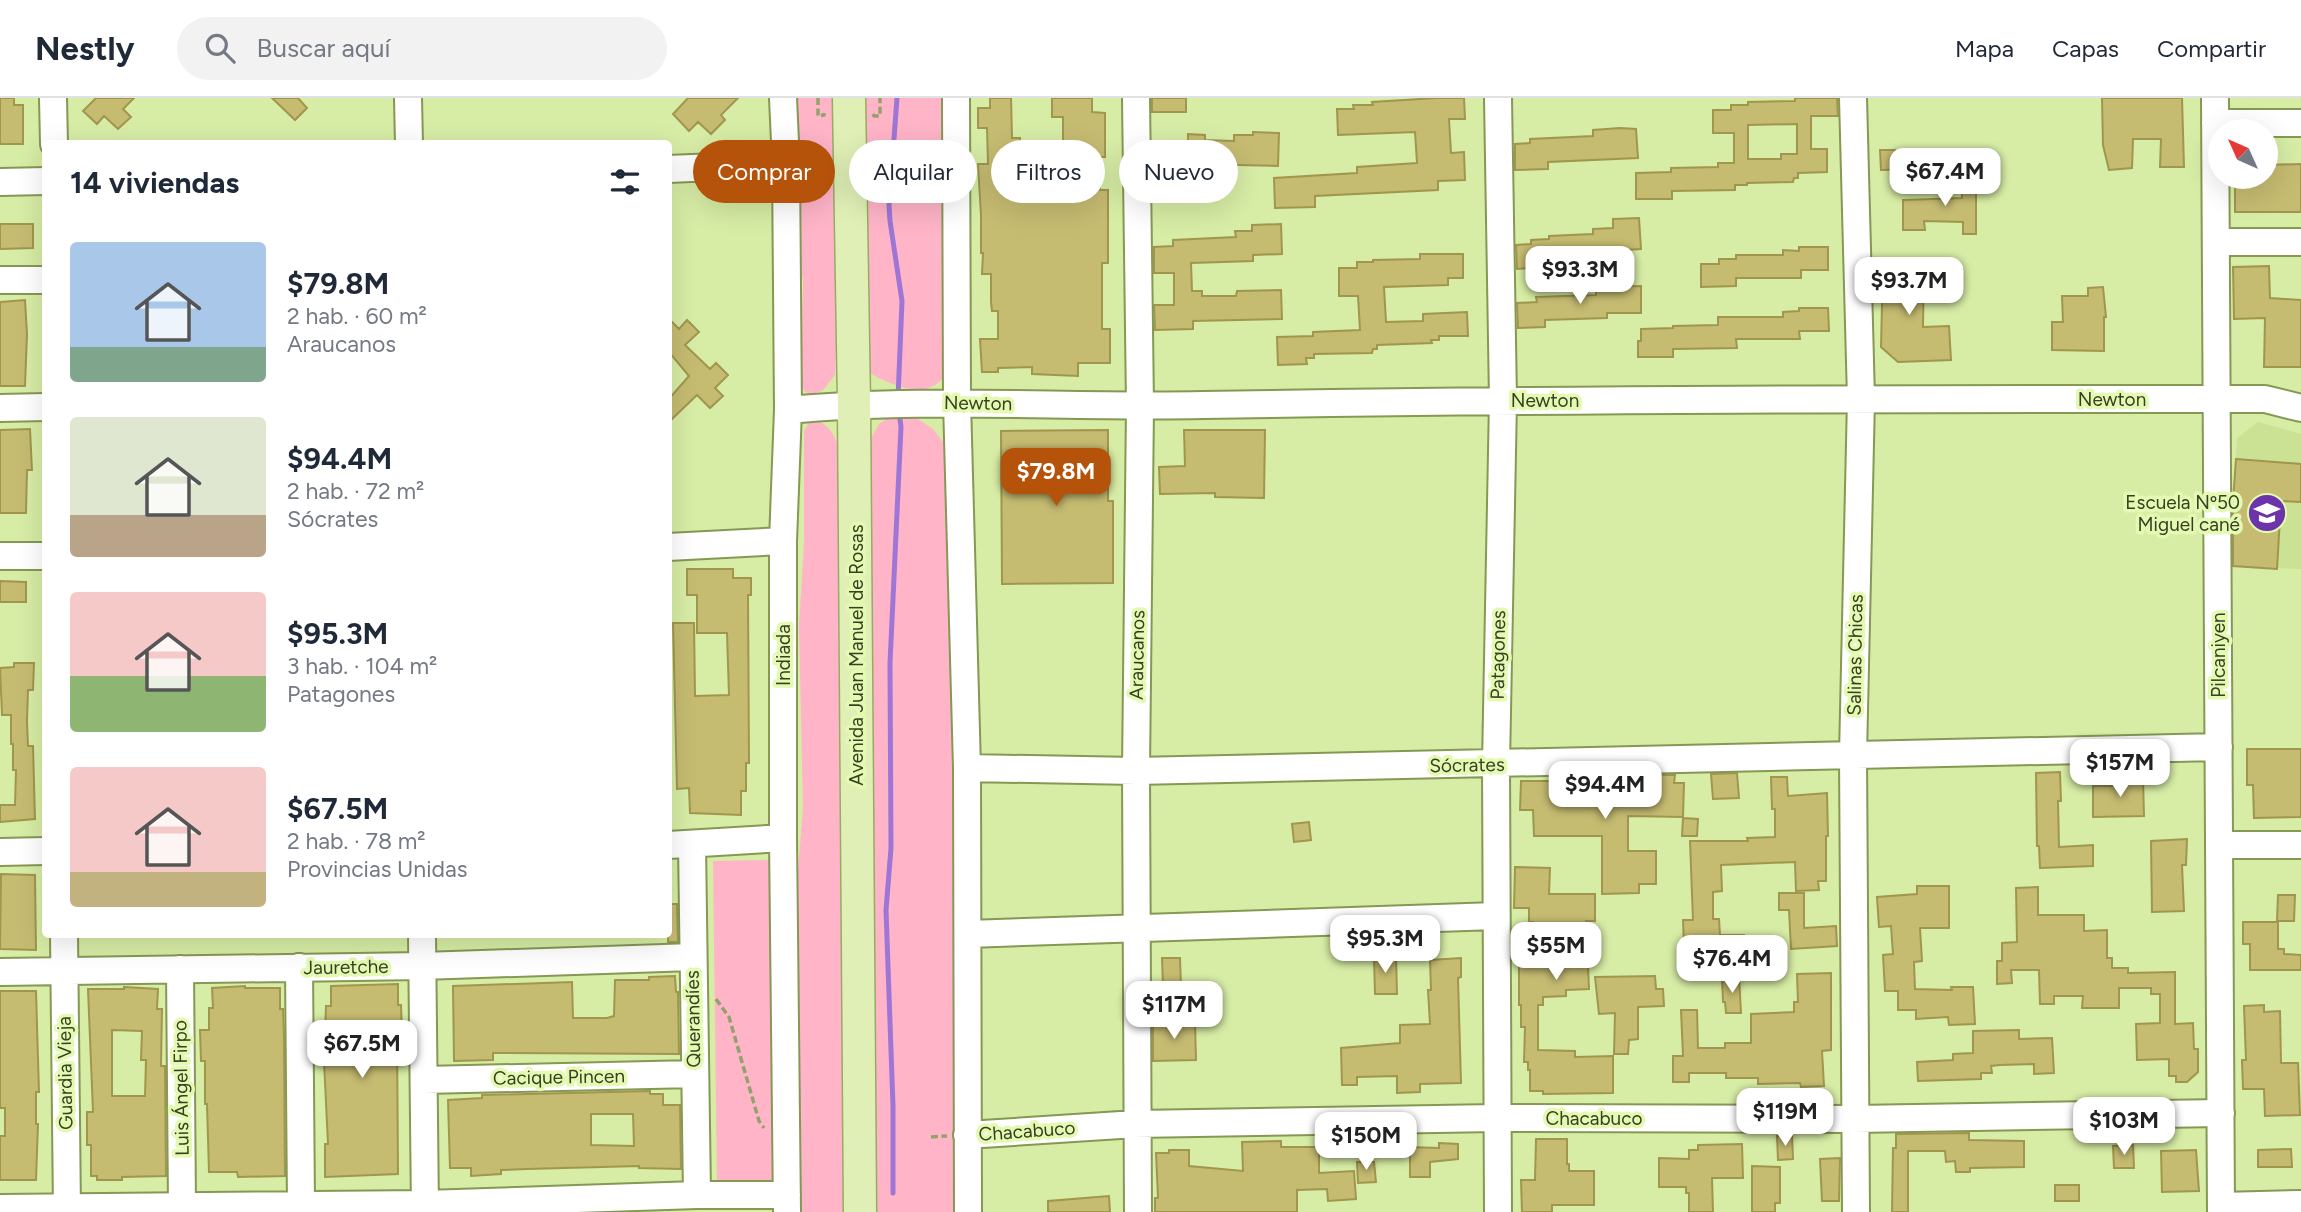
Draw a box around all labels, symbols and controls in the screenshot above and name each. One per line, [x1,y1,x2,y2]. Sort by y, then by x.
search box [177,17,667,80]
text: Nestly [35,29,135,68]
icon: search [201,29,239,67]
text: Buscar aquí [257,32,390,64]
text: Mapa [1955,34,2014,63]
text: Capas [2052,34,2119,63]
text: Compartir [2157,34,2266,63]
north arrow [2208,119,2278,189]
map controls [2208,119,2278,189]
chip: Comprar [693,140,835,203]
chip: Alquilar [849,140,977,203]
chip: Filtros [991,140,1105,203]
chip: Nuevo [1119,140,1238,203]
pin: $67.4M [1888,148,2002,208]
text: $67.4M [1906,157,1984,185]
icon: filters [606,163,644,201]
text: 14 viviendas [70,164,239,201]
pin: $93.3M [1523,246,1637,306]
text: $93.3M [1541,255,1619,283]
pin: $93.7M [1852,258,1966,317]
text: $79.8M [287,265,389,302]
text: $93.7M [1870,266,1948,294]
icon: home [126,270,210,354]
text: 2 hab. · 60 m² [287,302,427,330]
text: Araucanos [287,330,396,358]
street label: Newton [2078,388,2146,411]
street label: Newton [1511,389,1579,412]
street label: Newton [944,391,1012,415]
text: $94.4M [287,440,392,477]
icon: home [126,445,210,529]
pin: $79.8M [999,448,1113,508]
text: $79.8M [1017,457,1095,485]
text: 2 hab. · 72 m² [287,477,424,505]
place label: Escuela Nº50 Miguel cané [2125,491,2240,536]
school or university icon: Escuela Nº50 Miguel cané [2246,492,2288,534]
text: Sócrates [287,505,378,533]
street label: Avenida Juan Manuel de Rosas [845,524,868,786]
street label: Salinas Chicas [1842,594,1868,716]
street label: Araucanos [1125,610,1149,700]
street label: Patagones [1486,610,1510,700]
street label: Pilcaniyen [2207,612,2230,698]
text: $95.3M [287,615,388,652]
icon: home [126,620,210,704]
street label: Indiada [772,624,795,686]
text: 3 hab. · 104 m² [287,652,437,680]
text: Patagones [287,680,395,708]
pin: $157M [2071,740,2169,799]
text: $157M [2086,748,2154,776]
street label: Sócrates [1429,753,1505,777]
pin: $94.4M [1548,762,1662,821]
text: $94.4M [1565,770,1645,798]
text: $67.5M [287,790,388,827]
icon: home [126,795,210,879]
text: 2 hab. · 78 m² [287,827,426,855]
text: Provincias Unidas [287,855,467,883]
pin: $95.3M [1328,916,1442,975]
pin: $55M [1515,922,1597,982]
text: $95.3M [1346,924,1424,952]
text: $55M [1526,931,1586,959]
pin: $76.4M [1675,936,1789,995]
text: $76.4M [1693,944,1771,972]
street label: Jauretche [303,955,389,979]
street label: Querandíes [681,970,705,1068]
pin: $117M [1125,982,1223,1041]
text: $117M [1142,990,1206,1018]
street label: Guardia Vieja [53,1016,77,1130]
street label: Luis Ángel Firpo [168,1020,194,1156]
pin: $67.5M [305,1020,419,1080]
text: $67.5M [323,1029,401,1057]
street label: Cacique Pincen [493,1064,625,1090]
pin: $119M [1736,1088,1834,1148]
text: $119M [1752,1097,1818,1125]
pin: $103M [2075,1098,2173,1157]
text: $103M [2089,1106,2159,1134]
street label: Chacabuco [1546,1107,1643,1130]
pin: $150M [1317,1112,1415,1172]
street label: Chacabuco [978,1116,1076,1146]
text: $150M [1331,1121,1401,1149]

